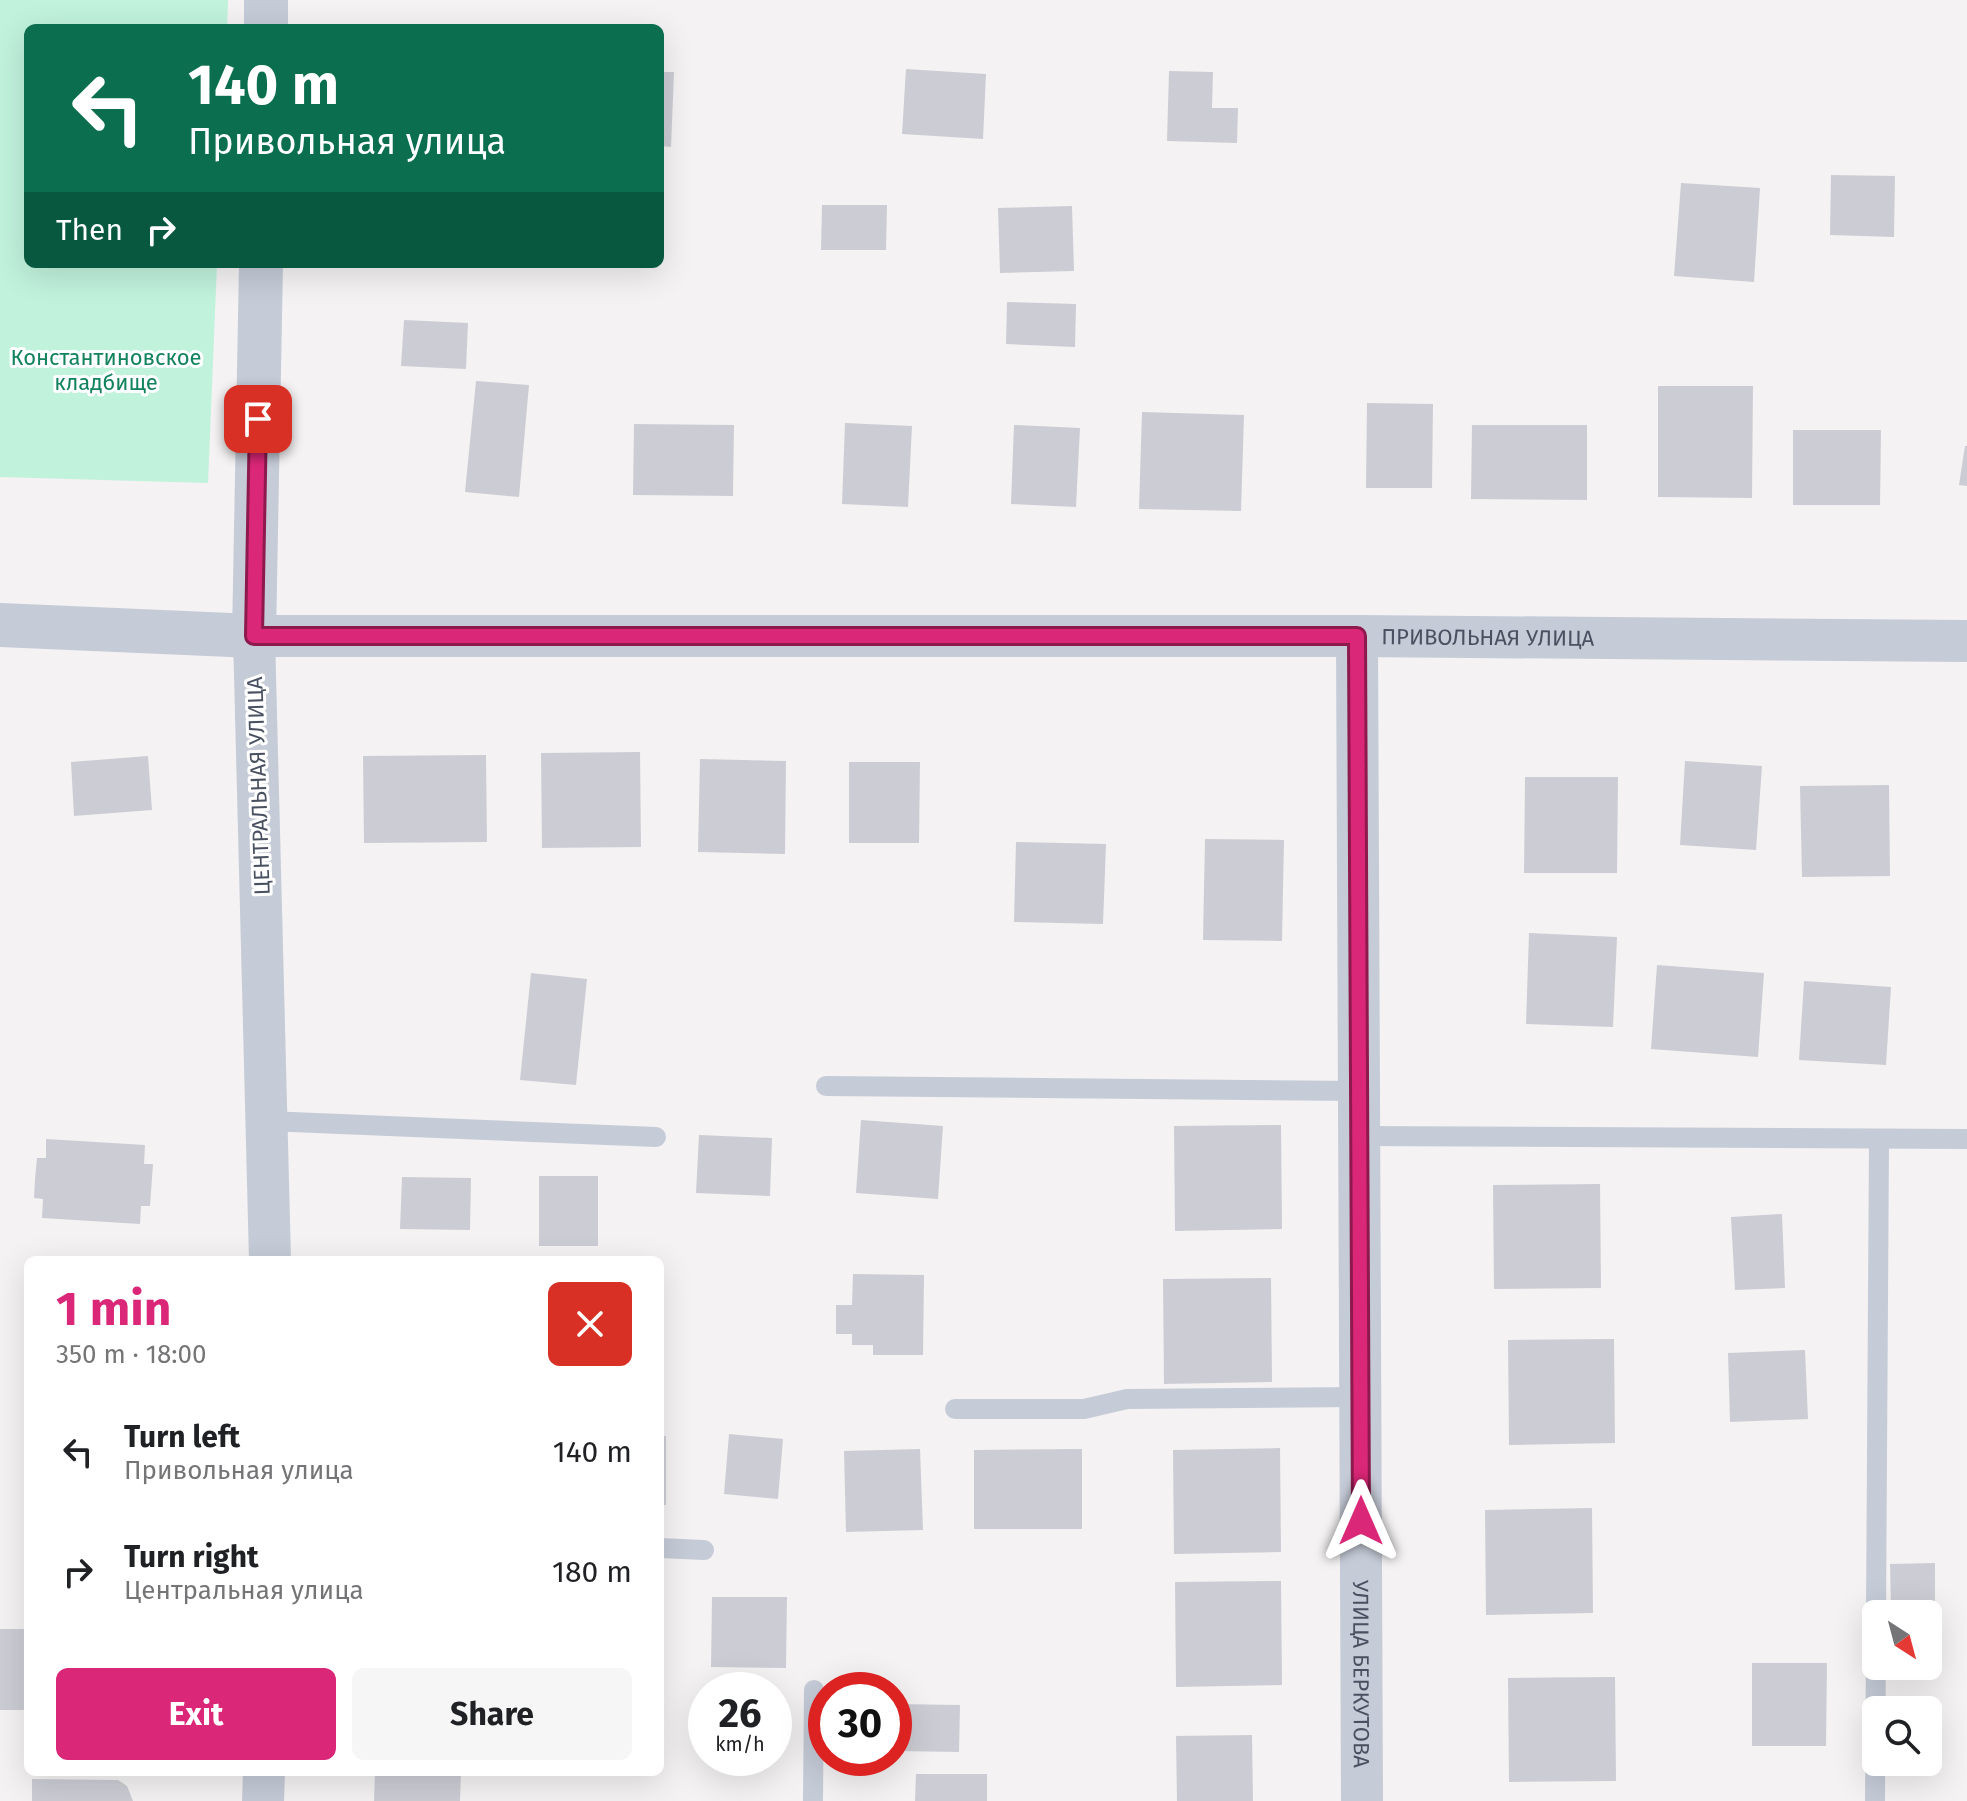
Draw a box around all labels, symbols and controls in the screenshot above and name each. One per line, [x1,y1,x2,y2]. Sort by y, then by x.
text: 140 m [188,52,339,119]
icon: left [56,56,160,160]
text: Привольная улица [188,120,506,164]
icon: right [139,208,183,252]
text: Then [56,212,123,248]
park label: Константиновское кладбище [10,344,202,396]
pin [224,385,292,453]
icon: arrive [236,397,280,441]
street label: ПРИВОЛЬНАЯ УЛИЦА [1381,623,1595,652]
street label: ЦЕНТРАЛЬНАЯ УЛИЦА [241,676,276,896]
text: 1 min [56,1280,171,1338]
button: close [548,1282,632,1366]
text: 350 m · 18:00 [56,1339,207,1370]
text: Turn left [124,1419,240,1455]
icon: left [56,1430,100,1474]
text: 140 m [553,1434,632,1470]
text: Привольная улица [124,1455,354,1486]
position arrow [1319,1479,1403,1563]
text: Turn right [124,1539,259,1575]
icon: right [56,1550,100,1594]
text: 180 m [552,1554,632,1590]
text: Центральная улица [124,1575,364,1606]
street label: УЛИЦА БЕРКУТОВА [1347,1580,1375,1768]
north arrow [1862,1600,1942,1680]
map controls [1862,1600,1942,1776]
button: Exit [56,1668,336,1760]
button: Share [352,1668,632,1760]
speed limit sign: 30 [808,1672,912,1776]
text: 26 [718,1690,762,1738]
button: search [1862,1696,1942,1776]
text: km/h [715,1732,765,1756]

